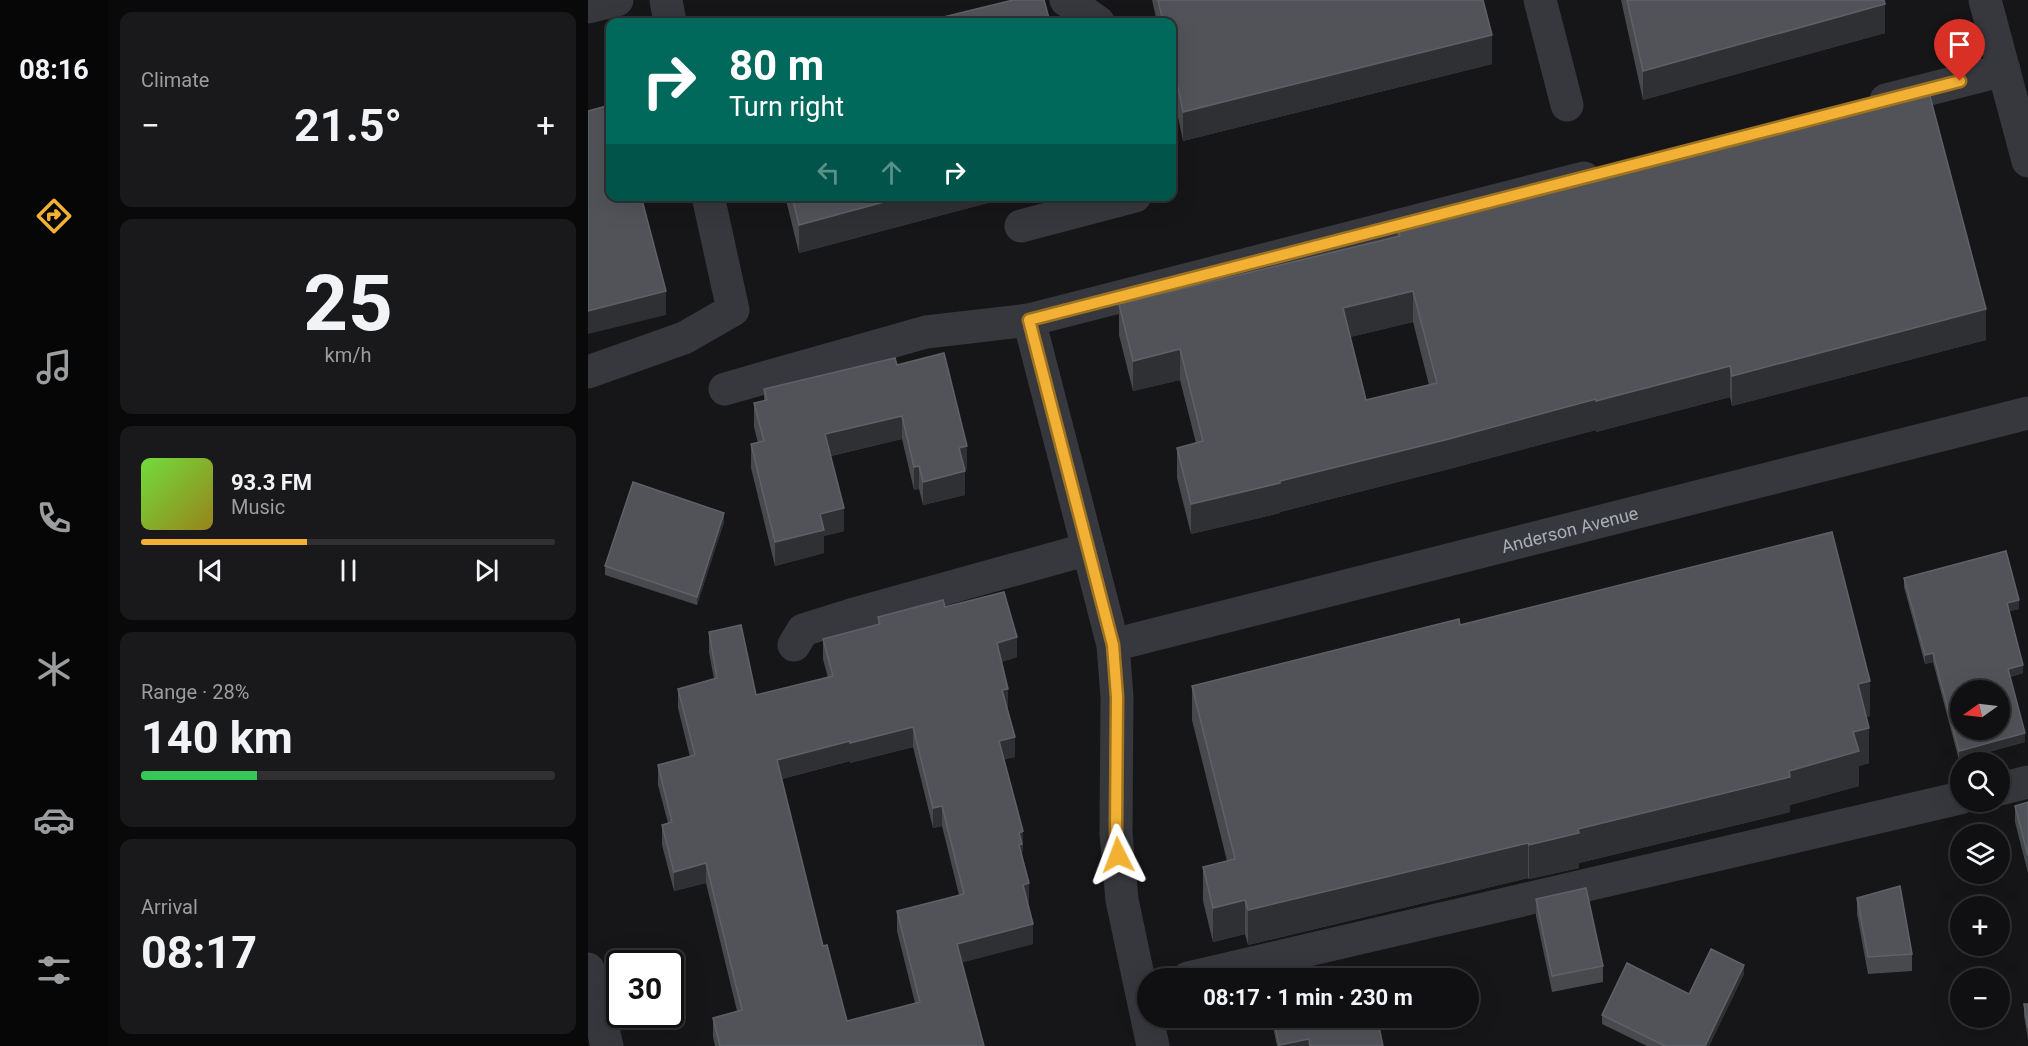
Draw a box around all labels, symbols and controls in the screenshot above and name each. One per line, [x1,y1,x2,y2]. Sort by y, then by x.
pin [1934,19,1985,81]
icon: arrive [1943,28,1976,61]
text: 80 m [729,41,824,90]
icon: right [630,42,708,120]
text: 08:16 [19,54,89,86]
text: Climate [141,68,209,92]
text: Turn right [729,91,844,123]
text: 21.5° [294,99,402,152]
text: − [141,106,160,145]
text: + [536,106,555,145]
icon: left [812,156,845,189]
icon: ahead [875,156,908,189]
icon: right [938,156,971,189]
icon: directions [33,195,75,237]
text: 25 [303,258,393,349]
text: km/h [325,343,371,367]
icon: music [33,346,75,388]
text: 93.3 FM [231,470,312,495]
text: Music [231,495,285,519]
icon: phone [33,497,75,539]
street label: Anderson Avenue [1499,502,1640,557]
icon: previous [194,554,227,587]
icon: pause [332,554,365,587]
icon: next [470,554,503,587]
icon: climate [33,648,75,690]
text: Range · 28% [141,680,249,704]
north arrow [1950,680,2010,740]
map controls [1950,680,2010,1028]
text: 140 km [141,711,293,764]
button: search [1950,752,2010,812]
icon: car [33,799,75,841]
position arrow [1086,823,1150,887]
button: layers [1950,824,2010,884]
text: Arrival [141,895,198,919]
button: + [1950,896,2010,956]
text: 08:17 [141,926,257,979]
icon: filters [33,949,75,991]
speed limit sign: 30 [606,950,684,1028]
button: − [1950,968,2010,1028]
text: 08:17 · 1 min · 230 m [1203,985,1413,1010]

